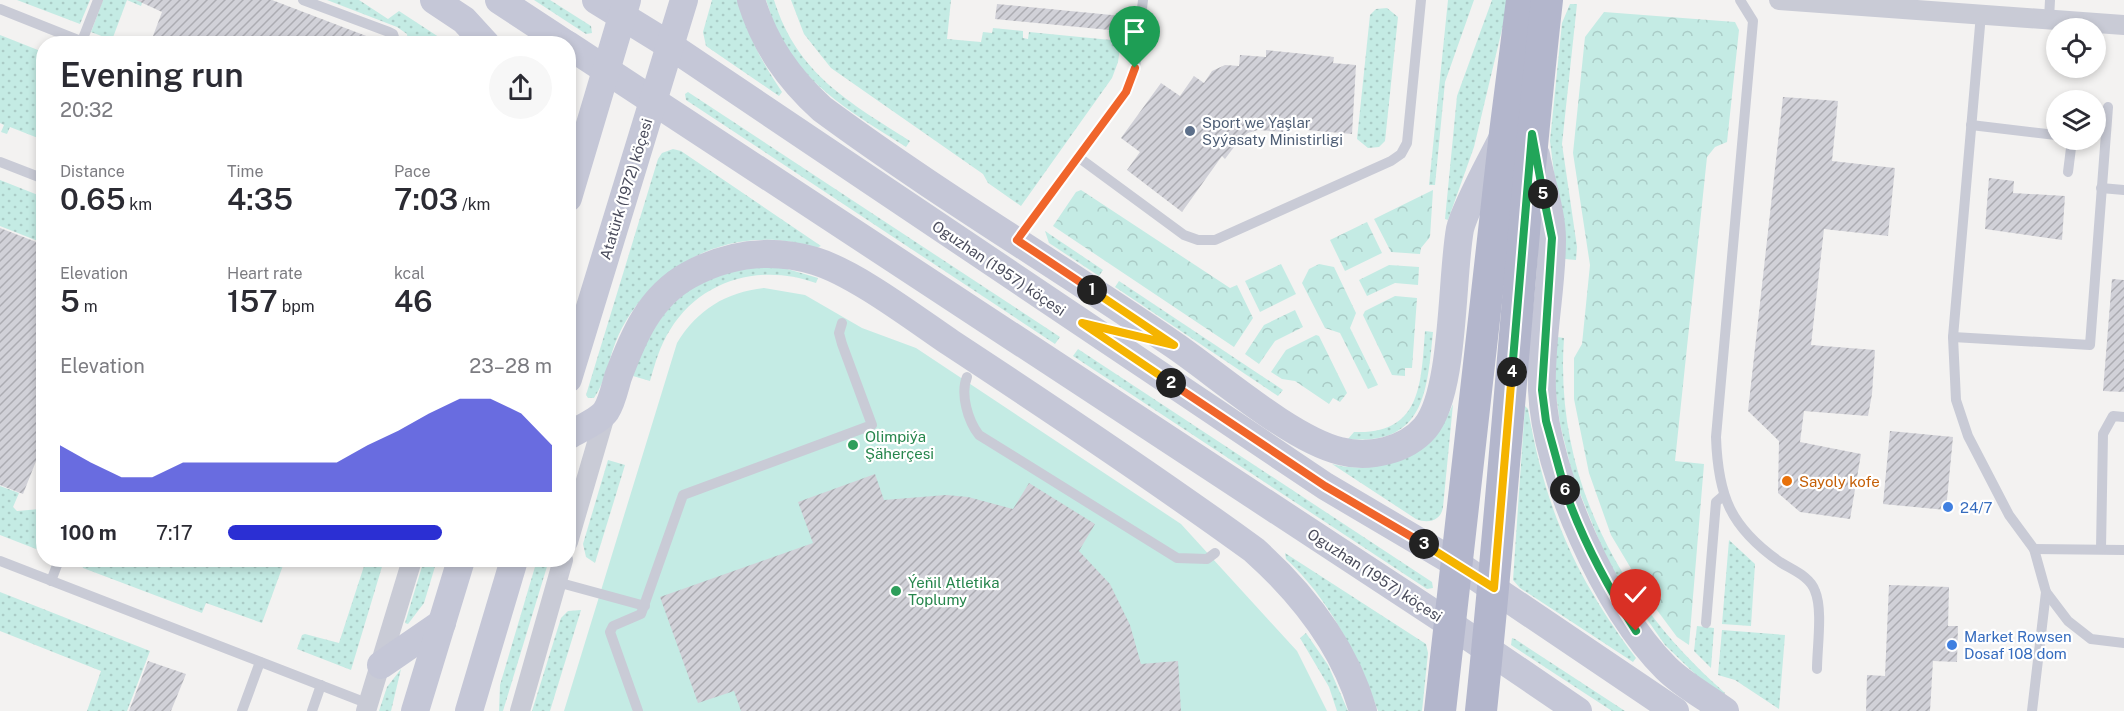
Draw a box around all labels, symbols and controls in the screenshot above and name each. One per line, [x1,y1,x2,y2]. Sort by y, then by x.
pin [1109,6,1160,68]
icon: arrive [1118,15,1151,48]
map controls [2046,18,2106,150]
button: locate [2046,18,2106,78]
text: Evening run [60,56,243,94]
button: share [489,56,552,119]
button: layers [2046,90,2106,150]
text: 20:32 [60,98,113,122]
place label: Sport we Yaşlar Syýasaty Ministirligi [1202,114,1343,148]
street label: Atatürk (1972) köçesi [596,116,656,262]
marker: Sport we Yaşlar Syýasaty Ministirligi [1183,124,1197,138]
text: Distance [60,162,125,181]
text: Time [227,162,263,181]
text: Pace [394,162,431,181]
pin: 5 [1528,179,1558,209]
text: 0.65 [60,181,125,217]
text: 4:35 [227,181,293,217]
text: 7:03 [394,181,458,217]
text: 5 [1538,184,1548,203]
text: km [125,195,152,214]
text: /km [458,195,490,214]
street label: Oguzhan (1957) köçesi [929,217,1069,319]
text: Elevation [60,264,128,283]
text: Heart rate [227,264,303,283]
text: kcal [394,264,425,283]
pin: 1 [1077,275,1107,305]
text: 1 [1089,280,1095,299]
text: 5 [60,283,80,319]
text: 157 [227,283,278,319]
text: 46 [394,283,433,319]
text: m [80,297,98,316]
text: bpm [278,297,315,316]
text: Elevation [60,354,145,378]
text: 23–28 m [469,354,552,378]
pin: 4 [1497,357,1527,387]
text: 4 [1507,362,1517,381]
pin: 2 [1156,368,1186,398]
text: 2 [1166,373,1176,392]
place label: Olimpiýa Şäherçesi [865,428,934,462]
marker: Olimpiýa Şäherçesi [846,438,860,452]
place label: Sayoly kofe [1799,473,1880,490]
marker: Sayoly kofe [1780,474,1794,488]
pin: 6 [1550,475,1580,505]
text: 6 [1560,480,1570,499]
place label: 24/7 [1960,499,1993,516]
marker: 24/7 [1941,500,1955,514]
text: 100 m [60,521,117,545]
text: 7:17 [156,521,193,545]
street label: Oguzhan (1957) köçesi [1304,525,1446,625]
pin: 3 [1409,529,1439,559]
text: 3 [1419,534,1429,553]
pin [1610,569,1661,631]
place label: Ýeňil Atletika Toplumy [908,574,999,608]
icon: check [1619,578,1652,611]
marker: Ýeňil Atletika Toplumy [889,584,903,598]
place label: Market Rowsen Dosaf 108 dom [1964,628,2072,662]
marker: Market Rowsen Dosaf 108 dom [1945,638,1959,652]

